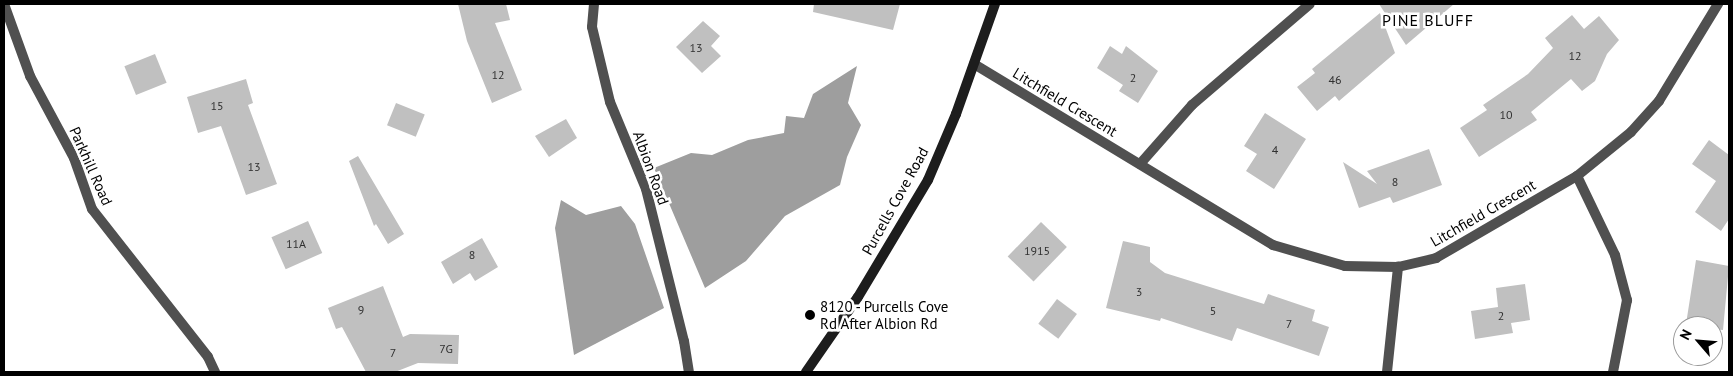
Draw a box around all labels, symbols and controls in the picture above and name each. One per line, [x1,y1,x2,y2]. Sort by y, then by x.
district label: PINE BLUFF [1381,10,1475,30]
house number: 13 [689,41,703,55]
house number: 12 [1568,49,1582,63]
street label: Litchfield Crescent [1010,64,1120,140]
house number: 12 [491,68,505,82]
house number: 2 [1130,71,1136,85]
house number: 46 [1328,73,1342,87]
house number: 15 [210,99,224,113]
house number: 10 [1499,108,1513,122]
street label: Parkhill Road [66,124,116,208]
street label: Albion Road [629,129,673,207]
house number: 4 [1272,143,1278,157]
street label: Purcells Cove Road [858,144,932,258]
house number: 13 [247,160,261,174]
house number: 8 [1392,175,1398,189]
street label: Litchfield Crescent [1427,176,1539,250]
house number: 11A [286,237,306,251]
house number: 1915 [1024,244,1050,258]
house number: 8 [469,248,475,262]
house number: 3 [1136,285,1142,299]
place label: 8120 - Purcells Cove Rd After Albion Rd [820,297,951,332]
house number: 9 [358,303,364,317]
house number: 5 [1210,304,1216,318]
marker: 8120 - Purcells Cove Rd After Albion Rd [804,309,816,321]
house number: 2 [1498,309,1504,323]
north arrow [1673,316,1723,366]
house number: 7 [1286,317,1292,331]
text: N [1675,326,1696,343]
house number: 7G [439,342,453,356]
house number: 7 [390,346,396,360]

